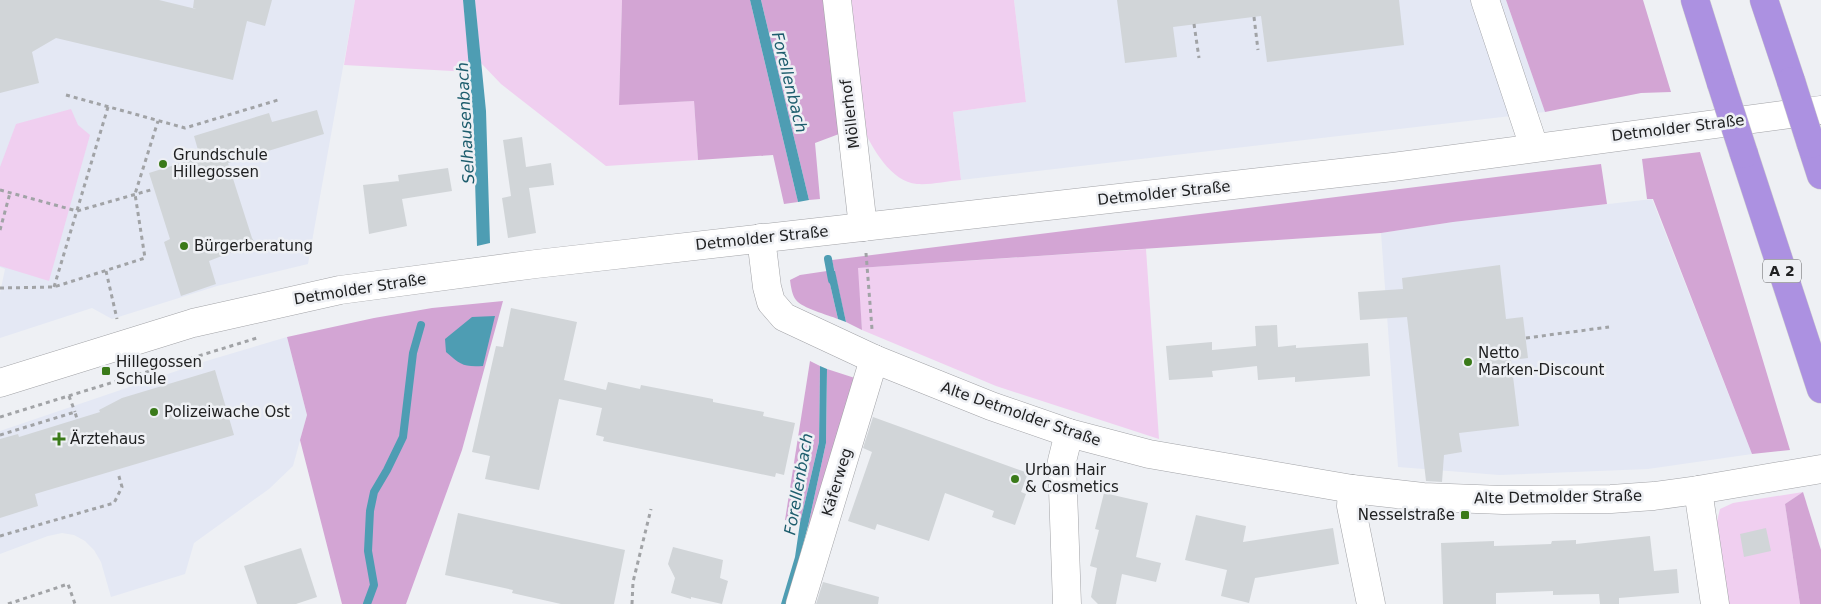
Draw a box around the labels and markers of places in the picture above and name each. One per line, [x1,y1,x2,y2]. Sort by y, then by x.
place label: Grundschule Hillegossen [173,146,268,181]
marker: Grundschule Hillegossen [157,158,169,170]
place label: Bürgerberatung [194,237,313,255]
marker: Bürgerberatung [178,240,190,252]
place label: Netto Marken-Discount [1478,344,1605,379]
place label: Hillegossen Schule [116,353,202,388]
marker: Netto Marken-Discount [1462,356,1474,368]
marker: Hillegossen Schule [100,365,112,377]
place label: Polizeiwache Ost [164,403,290,421]
marker: Polizeiwache Ost [148,406,160,418]
place label: Ärztehaus [70,429,146,448]
marker: Ärztehaus [52,432,66,446]
place label: Urban Hair & Cosmetics [1025,461,1119,496]
marker: Urban Hair & Cosmetics [1009,473,1021,485]
place label: Nesselstraße [1358,506,1455,524]
marker: Nesselstraße [1459,509,1471,521]

